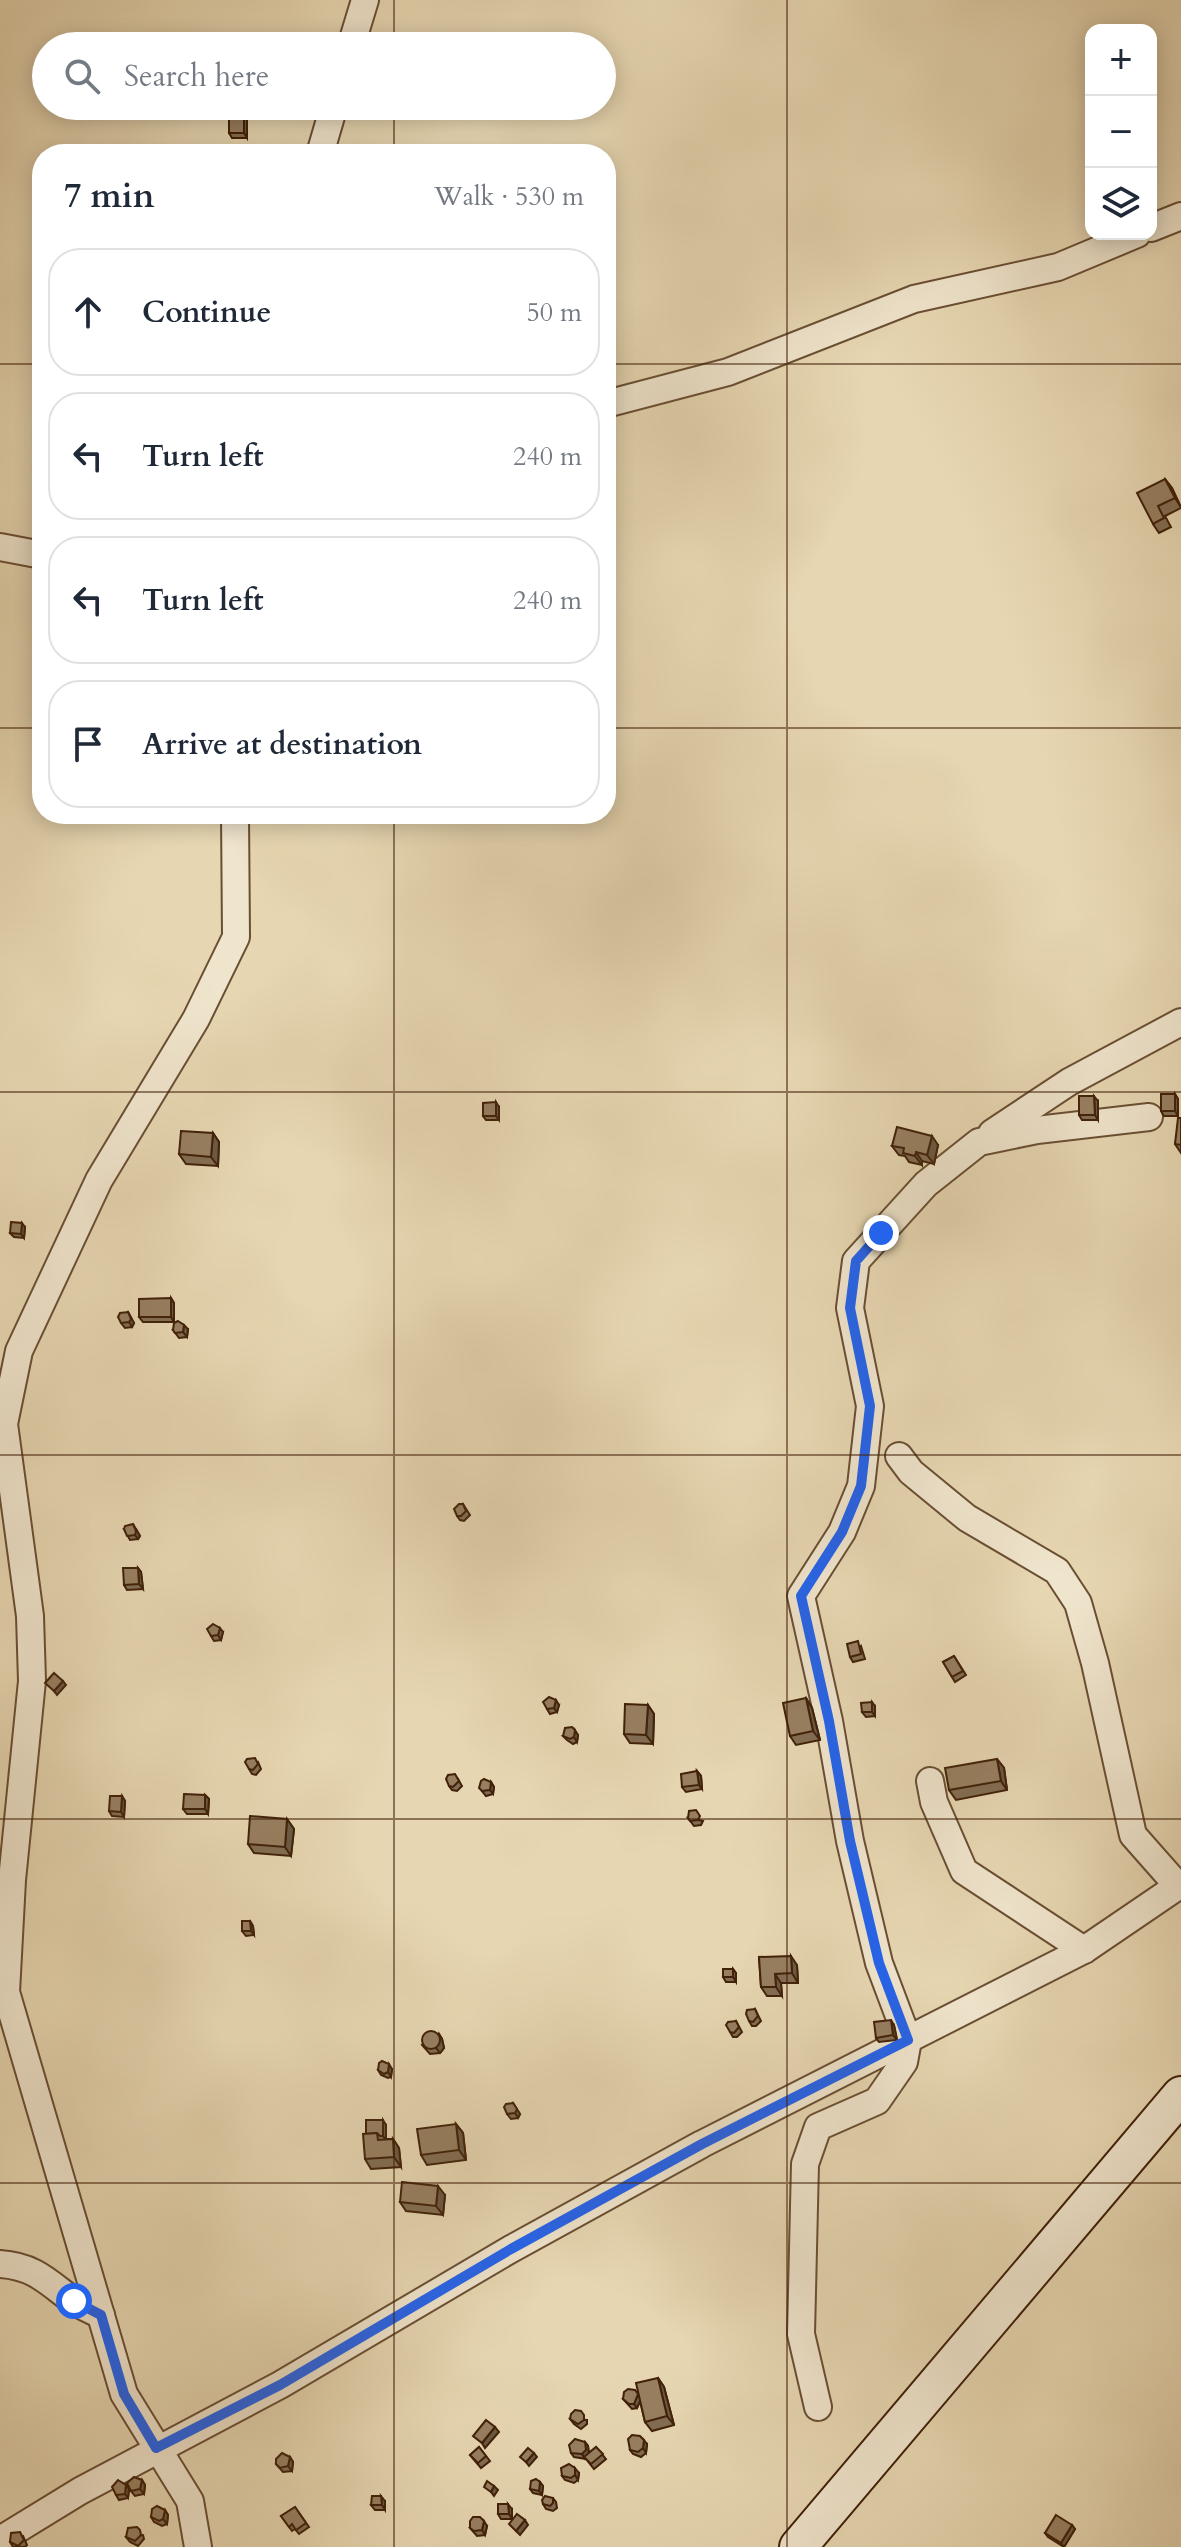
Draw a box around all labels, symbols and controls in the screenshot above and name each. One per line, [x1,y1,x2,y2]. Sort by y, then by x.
map controls [1085,24,1157,240]
button: + [1085,24,1157,96]
search box [32,32,616,120]
icon: search [60,54,104,98]
text: Search here [124,56,269,97]
button: − [1085,96,1157,168]
button: layers [1085,168,1157,240]
text: 7 min [64,173,155,219]
text: Walk · 530 m [434,179,584,214]
icon: ahead [66,290,110,334]
text: Continue [142,292,271,333]
text: 50 m [526,295,582,330]
icon: left [66,434,110,478]
text: Turn left [142,436,264,477]
text: 240 m [513,439,582,474]
icon: left [66,578,110,622]
text: Turn left [142,580,264,621]
text: 240 m [513,583,582,618]
icon: arrive [66,722,110,766]
text: Arrive at destination [142,724,422,765]
route end [863,1215,899,1251]
route start [56,2283,92,2319]

